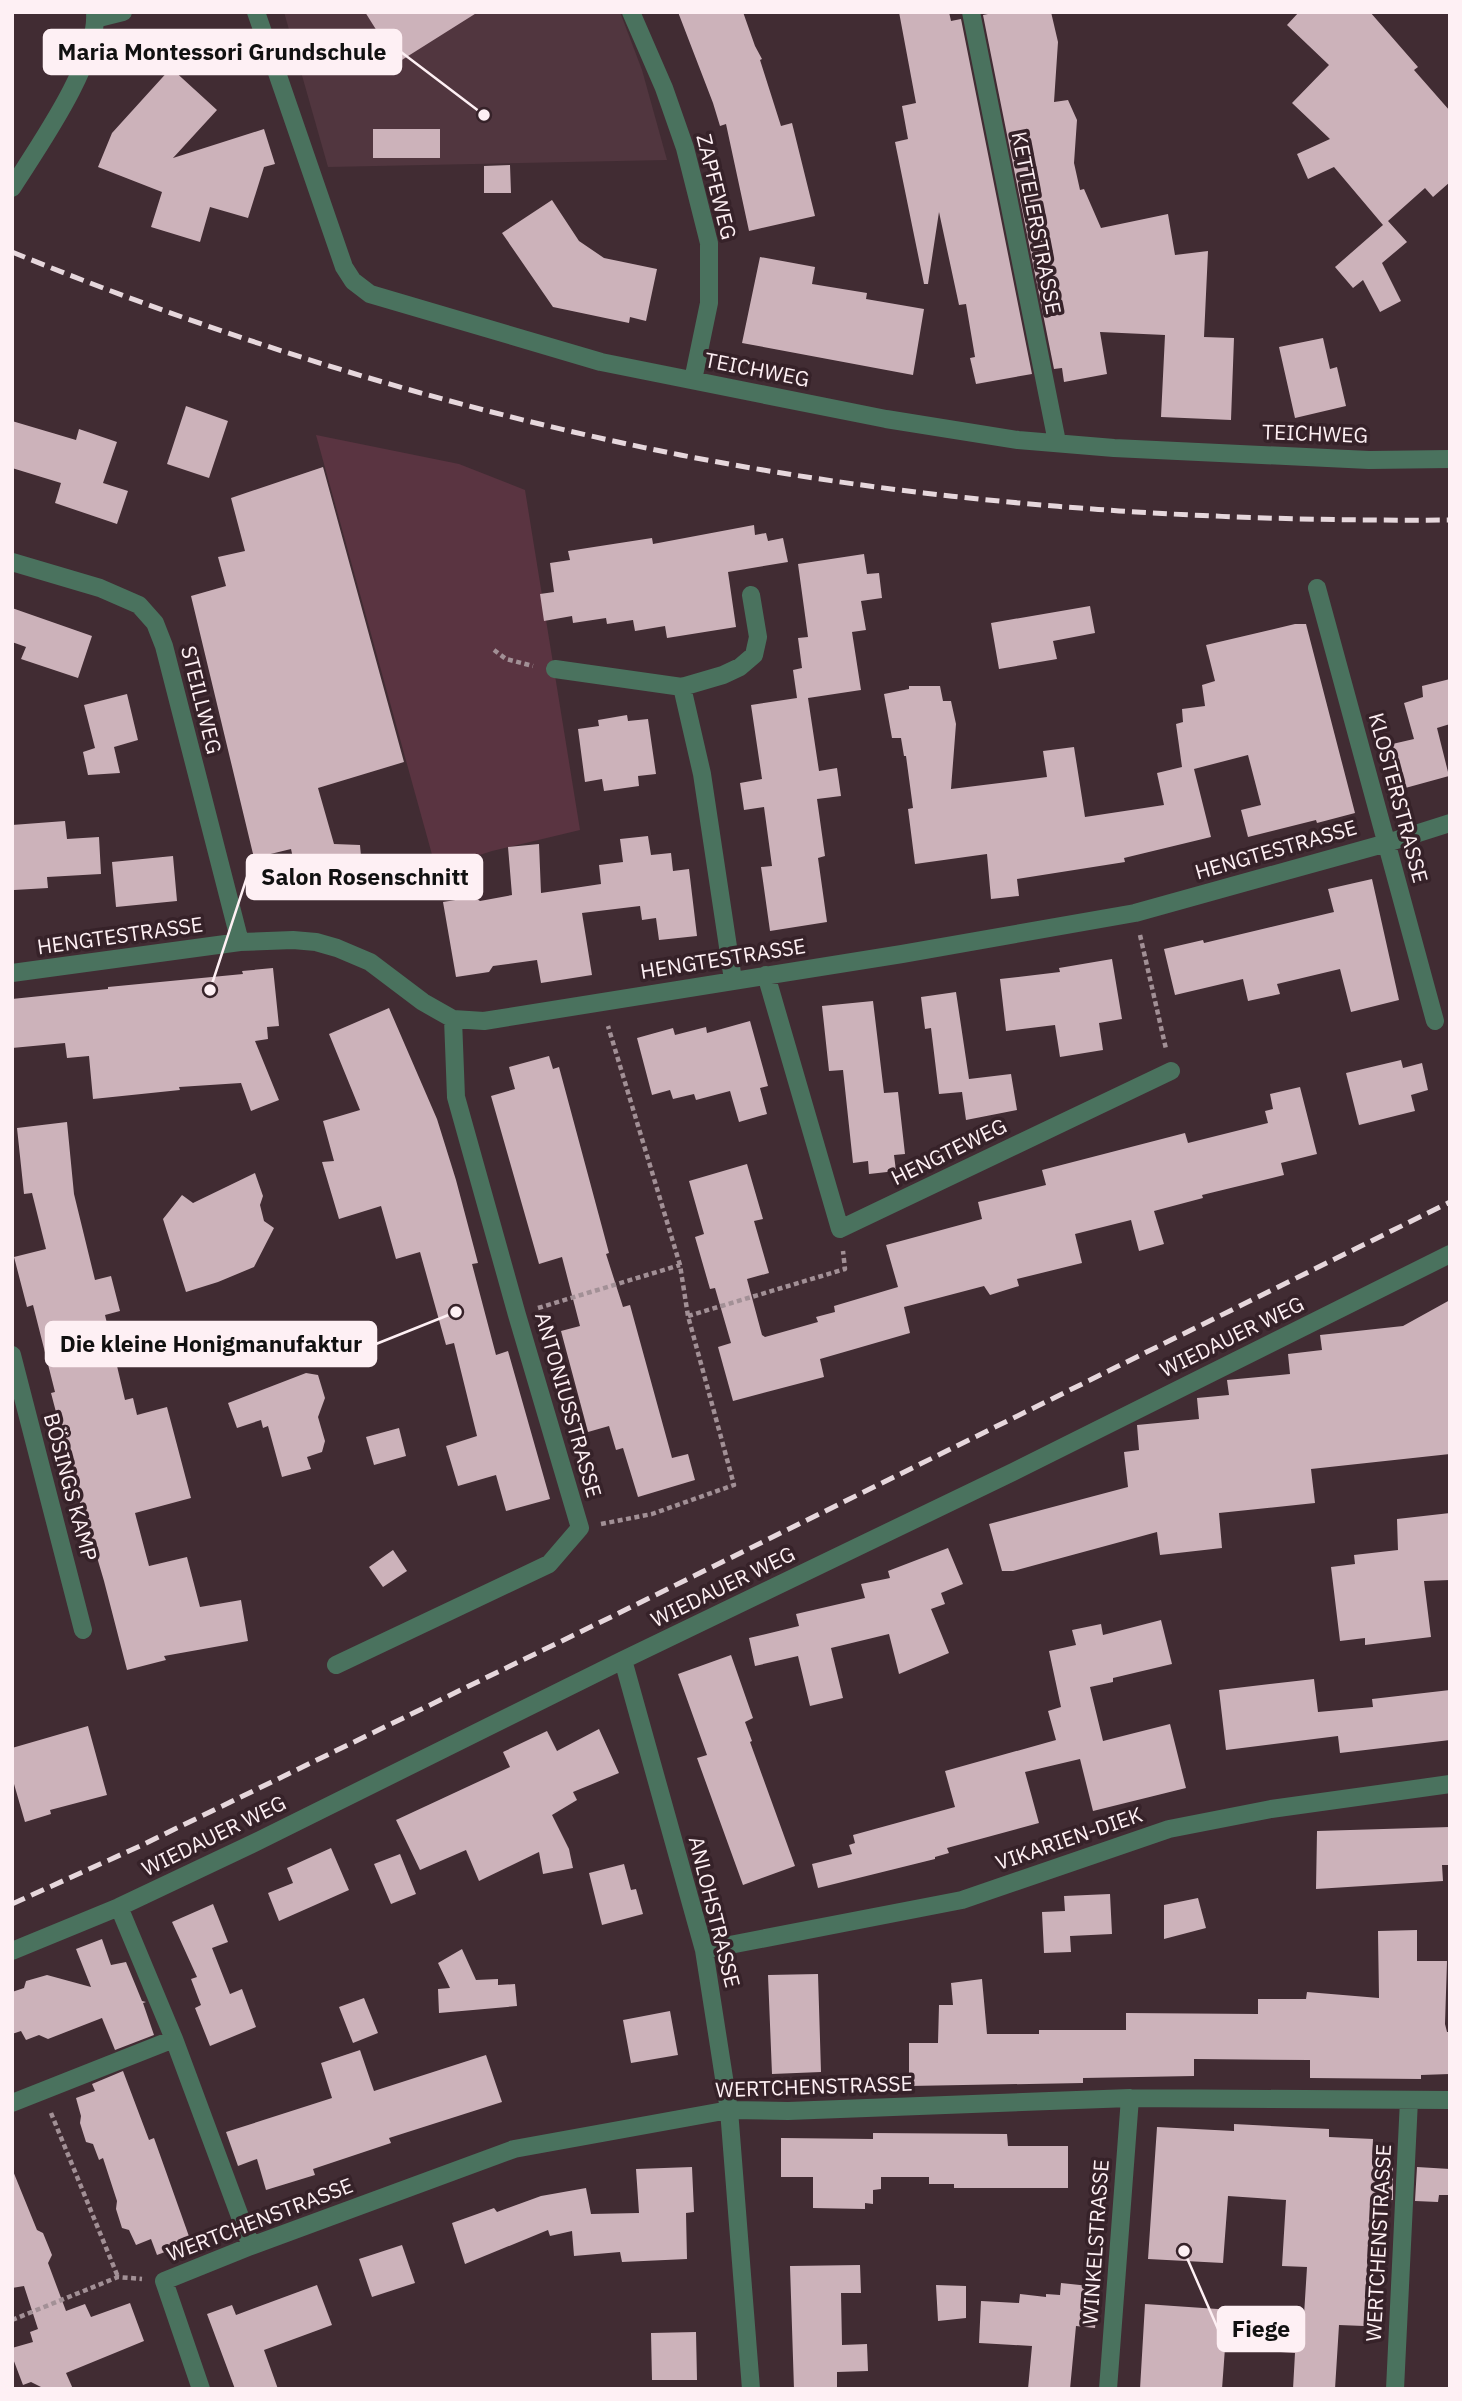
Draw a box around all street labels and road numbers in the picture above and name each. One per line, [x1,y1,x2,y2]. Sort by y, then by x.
street label: KETTELERSTRASSE [1006,129,1068,317]
street label: ZAPFEWEG [690,131,744,242]
street label: TEICHWEG [702,345,812,393]
street label: TEICHWEG [1262,417,1369,449]
street label: STEILLWEG [175,643,229,757]
street label: KLOSTERSTRASSE [1363,710,1435,886]
street label: HENGTESTRASSE [1191,813,1360,886]
street label: HENGTESTRASSE [35,910,205,961]
street label: HENGTESTRASSE [638,931,808,985]
street label: HENGTEWEG [886,1111,1011,1191]
street label: WIEDAUER WEG [1155,1289,1308,1383]
street label: ANTONIUSSTRASSE [529,1309,609,1501]
street label: BÖSINGS KAMP [38,1410,104,1564]
street label: WIEDAUER WEG [646,1539,799,1633]
street label: WIEDAUER WEG [137,1788,290,1882]
street label: VIKARIEN-DIEK [992,1800,1146,1876]
street label: ANLOHSTRASSE [683,1833,747,1990]
street label: WERTCHENSTRASSE [715,2069,913,2103]
street label: WERTCHENSTRASSE [1359,2143,1397,2342]
street label: WINKELSTRASSE [1075,2158,1115,2325]
street label: WERTCHENSTRASSE [162,2171,357,2268]

